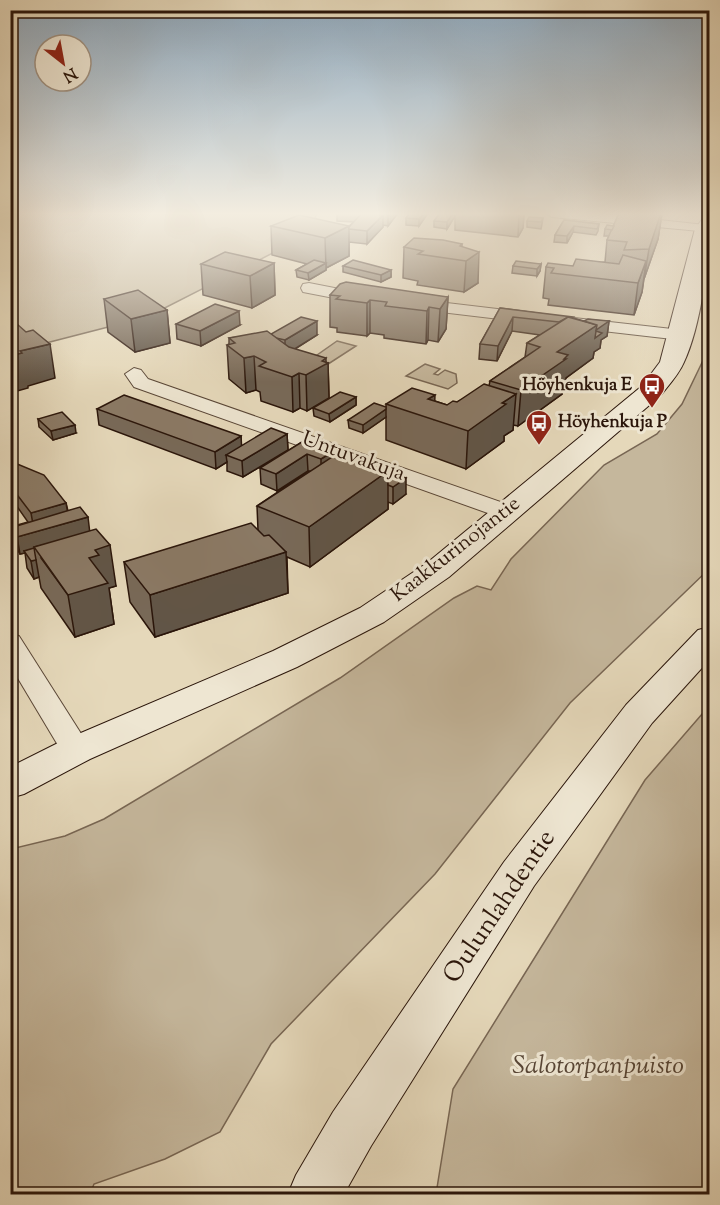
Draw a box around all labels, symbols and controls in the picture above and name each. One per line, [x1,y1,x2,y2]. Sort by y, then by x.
north arrow [33,33,93,93]
text: N [58,61,81,87]
bus stop icon: Höyhenkuja E [637,371,667,409]
place label: Höyhenkuja E [522,373,632,399]
bus stop icon: Höyhenkuja P [524,408,554,446]
place label: Höyhenkuja P [558,410,667,436]
street label: Untuvakuja [297,424,409,490]
street label: Kaakkurinojantie [385,490,527,610]
street label: Oulunlahdentie [435,823,565,991]
park label: Salotorpanpuisto [512,1048,684,1085]

